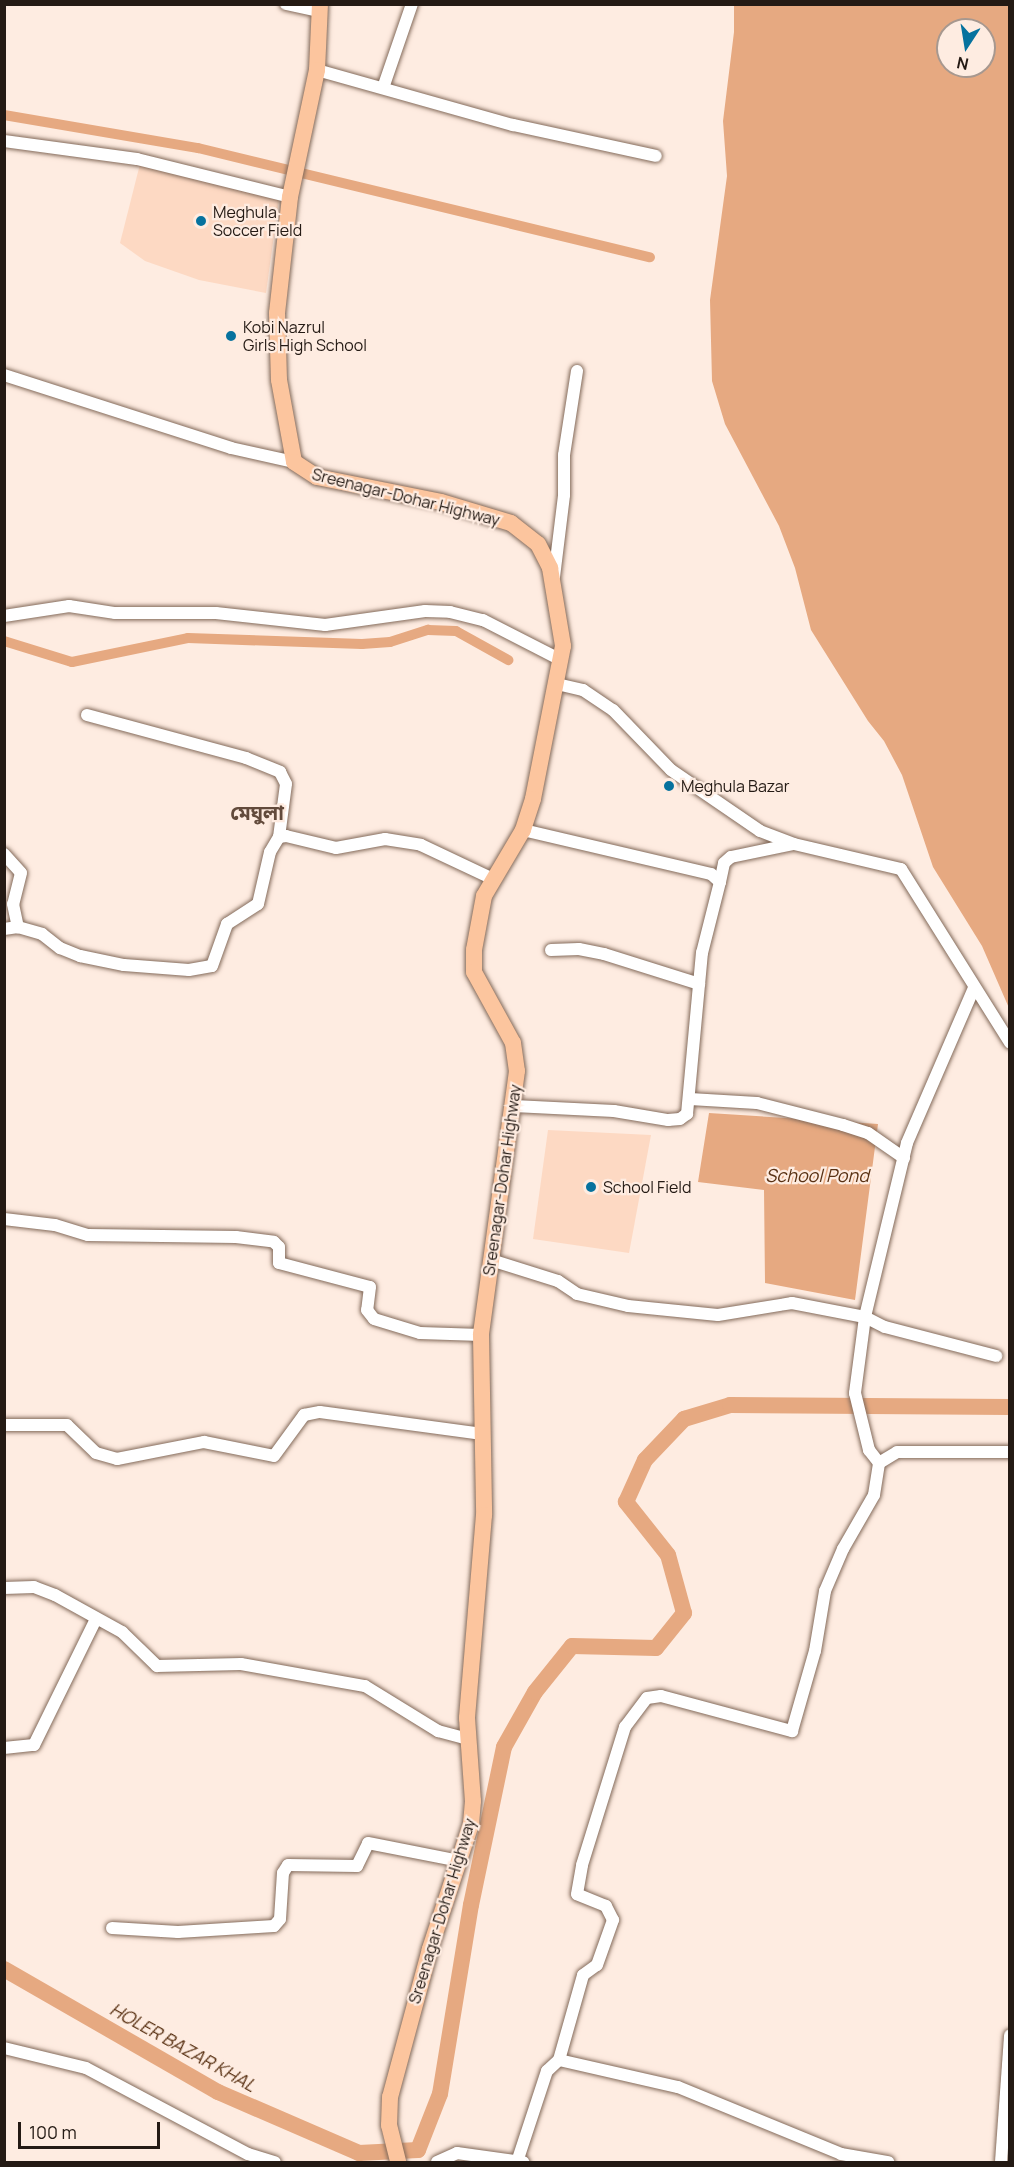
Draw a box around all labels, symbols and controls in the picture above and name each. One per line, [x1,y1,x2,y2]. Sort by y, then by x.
north arrow [936,18,996,78]
text: N [955,52,971,76]
place label: Meghula Soccer Field [213,202,302,240]
marker: Meghula Soccer Field [194,214,208,228]
place label: Kobi Nazrul Girls High School [243,317,367,355]
marker: Kobi Nazrul Girls High School [224,329,238,343]
street label: Sreenagar-Dohar Highway [310,464,502,530]
place label: Meghula Bazar [681,776,789,796]
marker: Meghula Bazar [662,779,676,793]
district label: মেঘুলা [230,800,284,824]
street label: Sreenagar-Dohar Highway [479,1083,525,1277]
water label: School Pond [765,1164,869,1186]
place label: School Field [603,1177,691,1197]
marker: School Field [584,1180,598,1194]
street label: Sreenagar-Dohar Highway [405,1816,479,2006]
water label: HOLER BAZAR KHAL [106,1998,260,2096]
scale bar [21,2110,164,2148]
text: 100 m [29,2120,77,2144]

